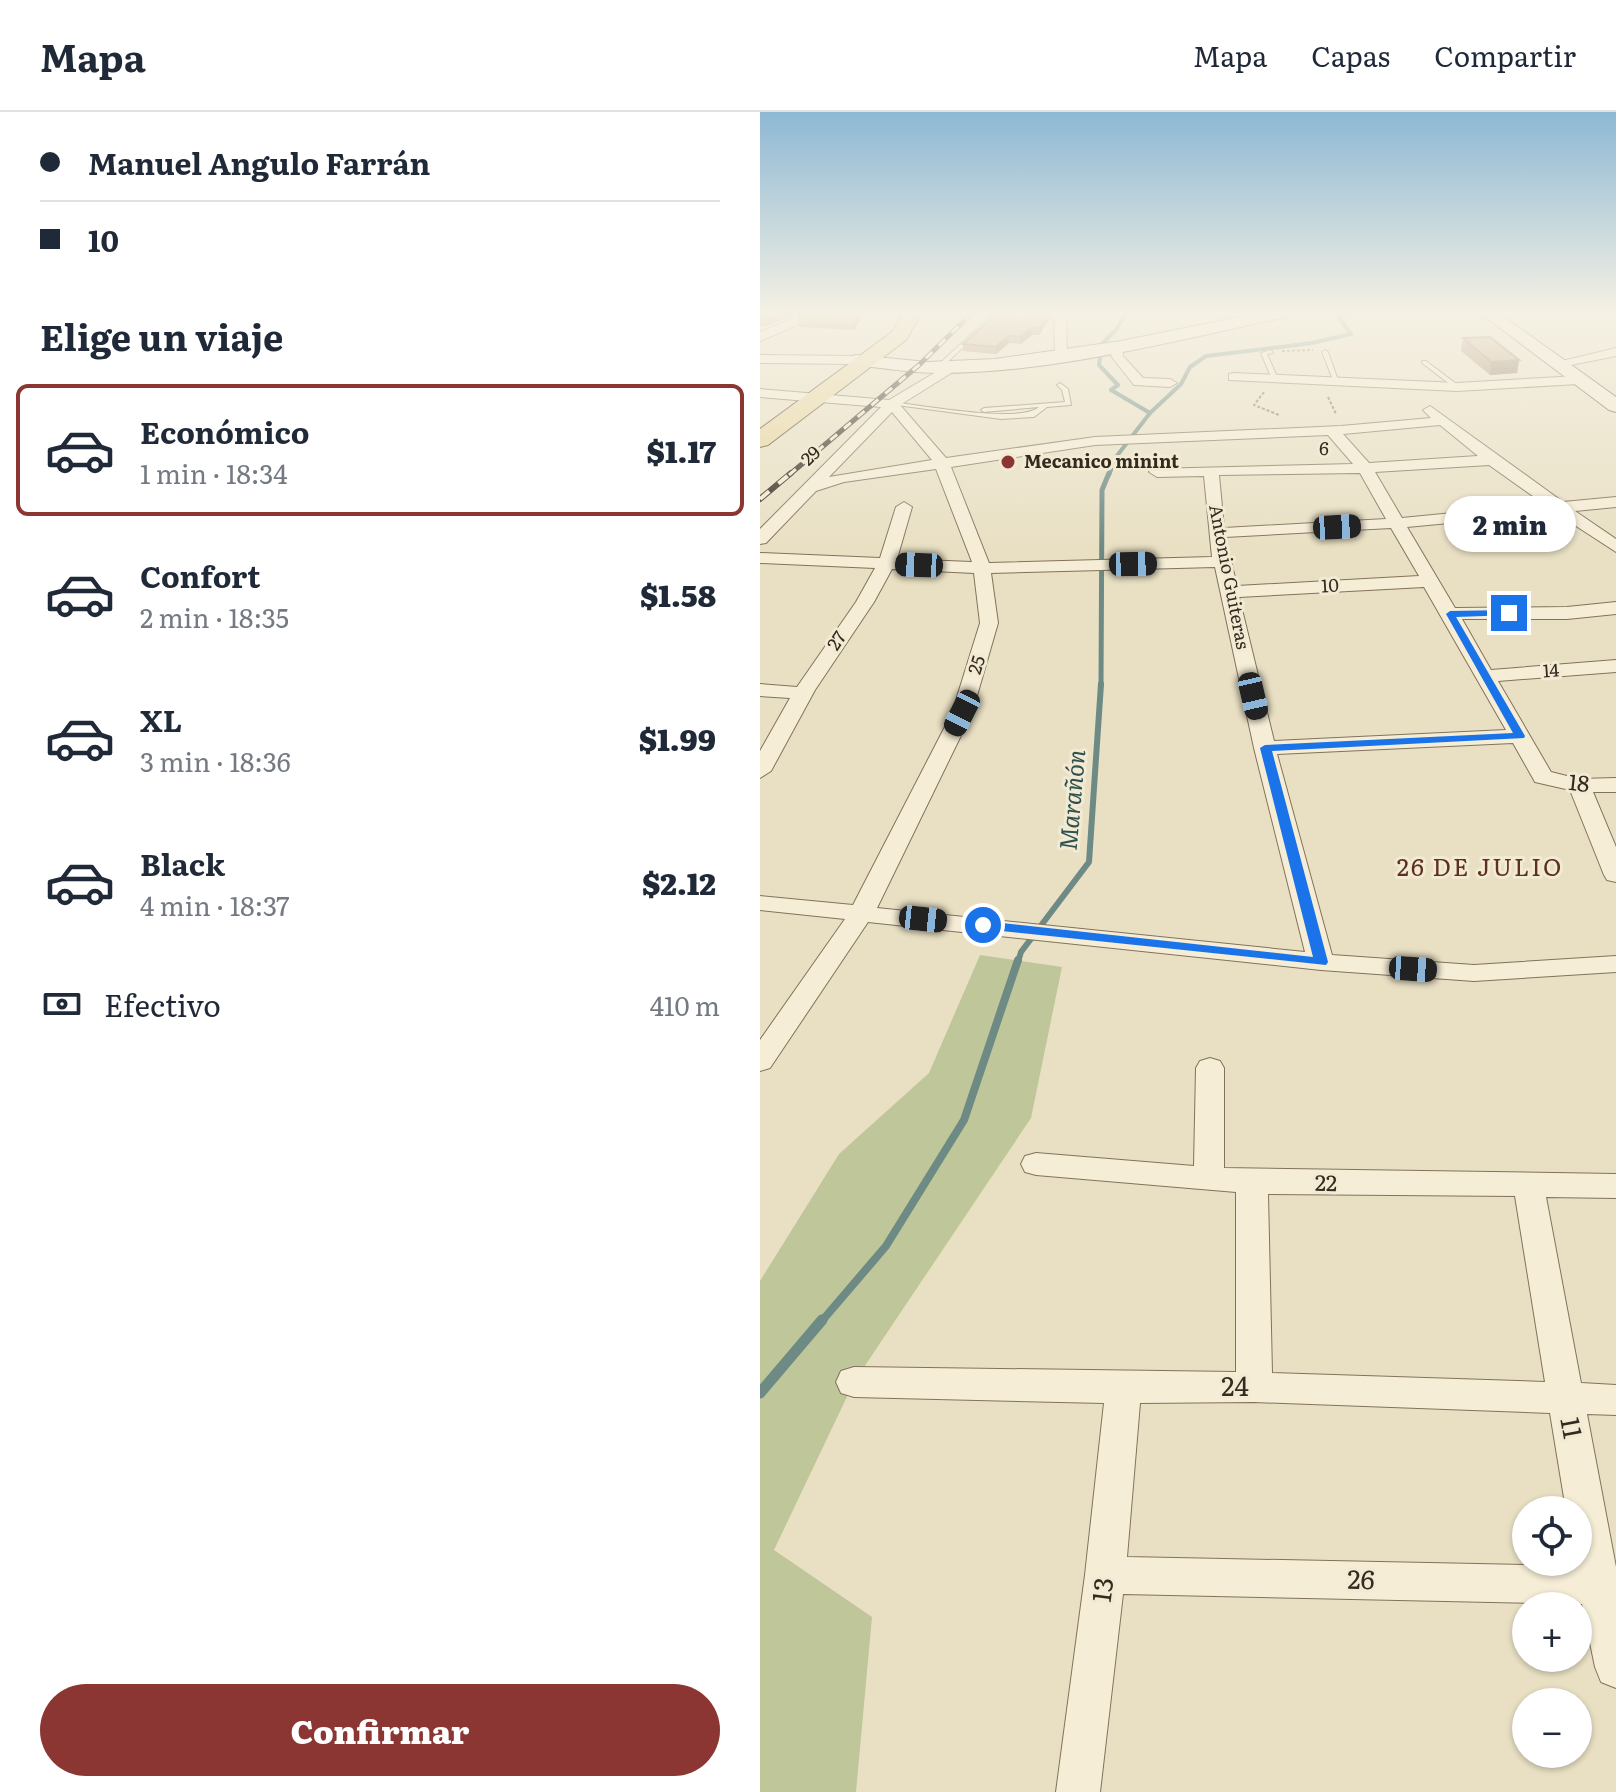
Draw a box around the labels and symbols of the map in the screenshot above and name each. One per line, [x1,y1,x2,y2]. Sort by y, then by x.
street label: 6 [1319,434,1329,461]
street label: 29 [794,439,826,471]
place label: Mecanico minint [1024,447,1179,474]
marker: Mecanico minint [999,453,1017,471]
callout: 2 min [1443,497,1575,553]
street label: Antonio Guiteras [1203,502,1258,651]
car [1312,514,1362,540]
car [895,552,943,578]
car [1109,552,1157,576]
street label: 10 [1320,571,1339,598]
route end [1491,595,1527,631]
street label: 27 [819,625,852,655]
street label: 25 [960,652,991,677]
street label: 14 [1542,655,1560,684]
car [1236,670,1270,722]
car [940,686,984,740]
water label: Marañón [1049,748,1092,852]
street label: 18 [1567,764,1591,799]
district label: 26 DE JULIO [1397,848,1563,883]
car [898,905,948,933]
route start [965,907,1001,943]
car [1388,955,1438,983]
street label: 22 [1315,1165,1337,1198]
street label: 24 [1221,1365,1249,1404]
street label: 11 [1552,1414,1595,1441]
street label: 26 [1347,1558,1375,1597]
street label: 13 [1080,1575,1121,1604]

